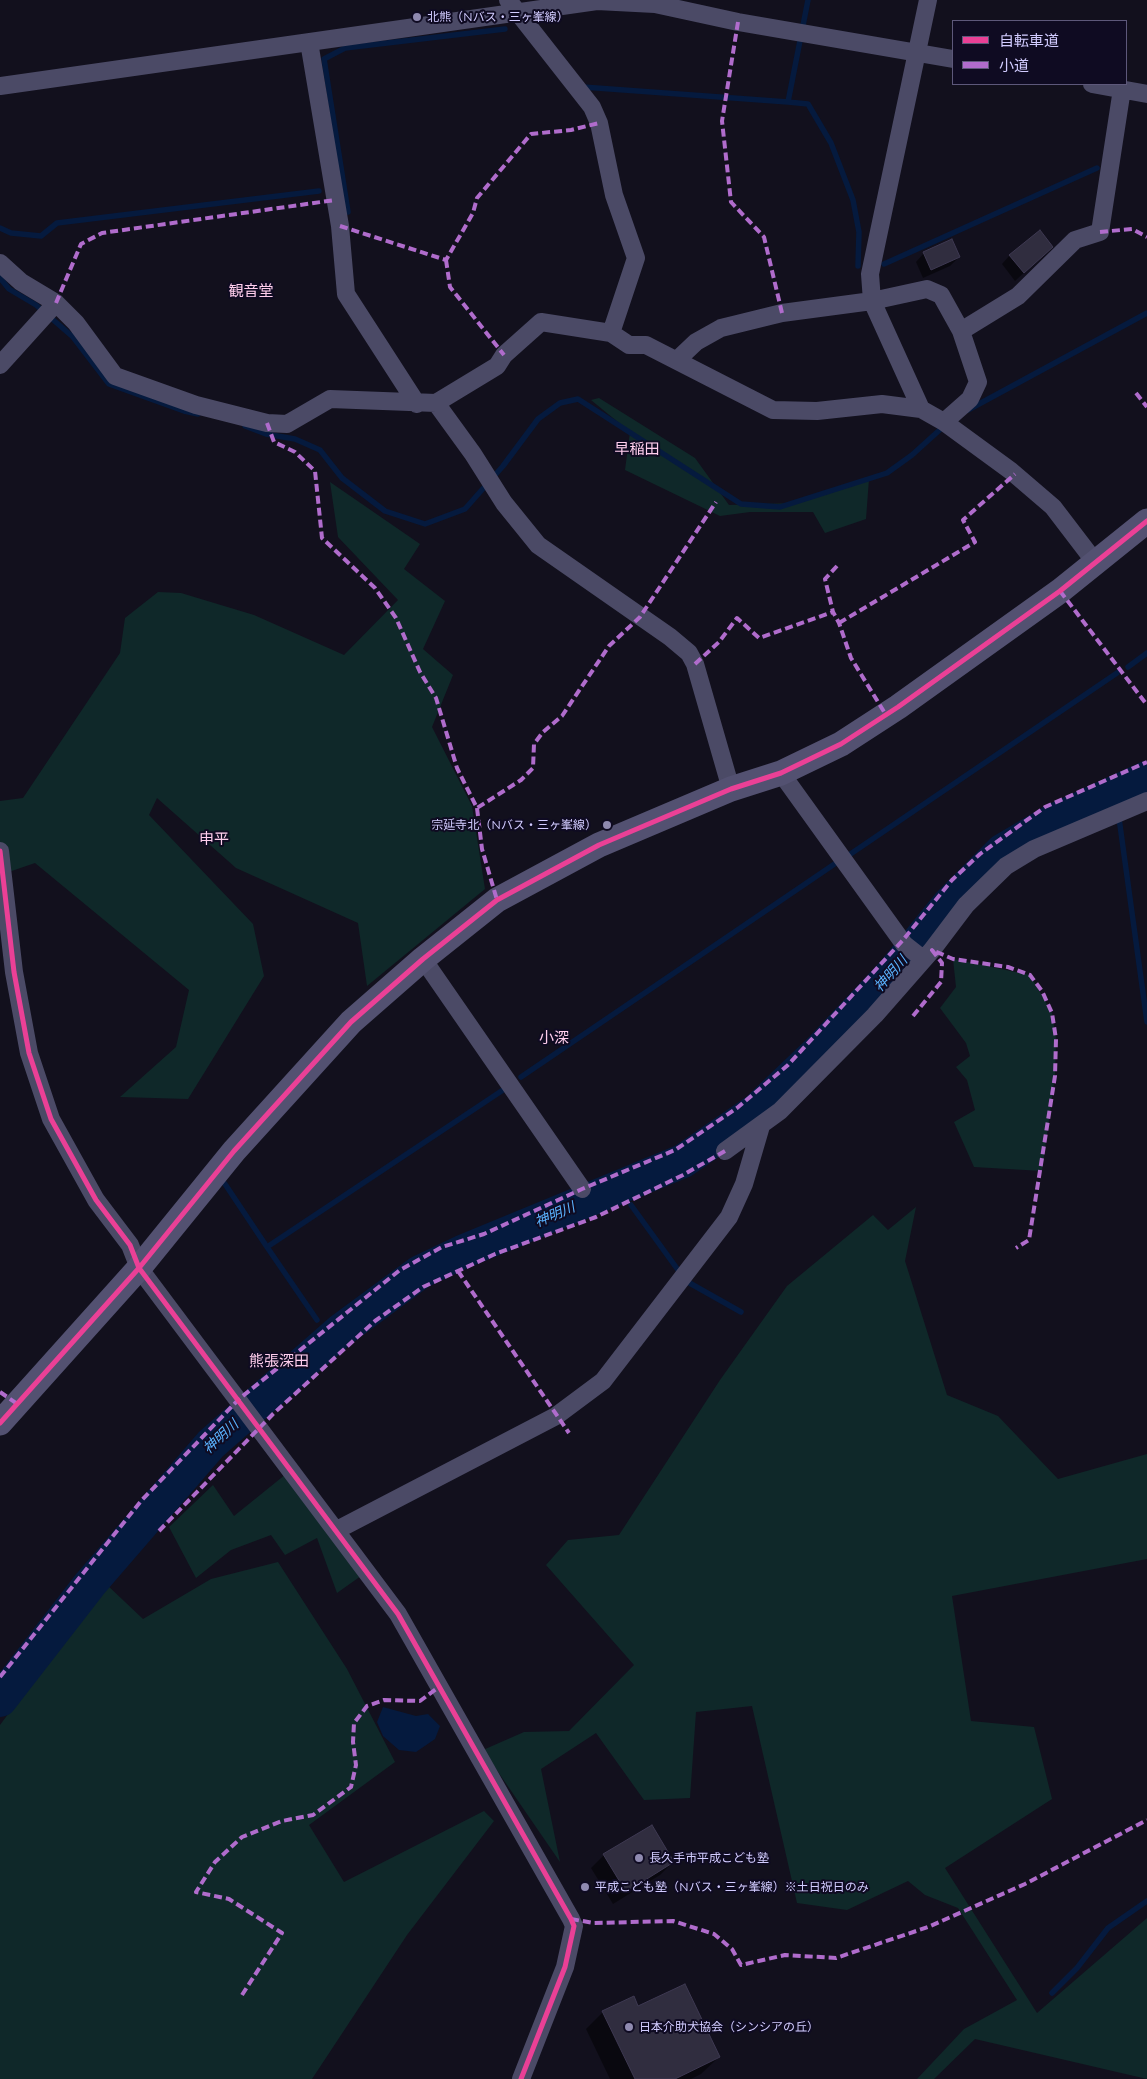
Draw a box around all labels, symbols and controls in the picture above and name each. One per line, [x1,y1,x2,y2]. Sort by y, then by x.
place label: 北熊（Nバス・三ヶ峯線） [427,10,569,24]
marker: 北熊（Nバス・三ヶ峯線） [411,11,423,23]
legend [952,20,1127,85]
text: 自転車道 [999,31,1059,50]
text: 小道 [999,56,1029,75]
district label: 観音堂 [229,283,273,301]
district label: 早稲田 [615,441,659,459]
place label: 宗延寺北（Nバス・三ヶ峯線） [431,818,597,832]
marker: 宗延寺北（Nバス・三ヶ峯線） [601,819,613,831]
district label: 申平 [199,831,229,849]
water label: 神明川 [871,953,911,995]
district label: 小深 [539,1030,569,1048]
water label: 神明川 [532,1199,578,1231]
district label: 熊張深田 [249,1353,309,1371]
water label: 神明川 [200,1417,242,1457]
place label: 長久手市平成こども塾 [649,1851,769,1865]
marker: 長久手市平成こども塾 [633,1852,645,1864]
place label: 平成こども塾（Nバス・三ヶ峯線）※土日祝日のみ [595,1880,869,1894]
marker: 平成こども塾（Nバス・三ヶ峯線）※土日祝日のみ [579,1881,591,1893]
place label: 日本介助犬協会（シンシアの丘） [639,2020,819,2034]
marker: 日本介助犬協会（シンシアの丘） [623,2021,635,2033]

